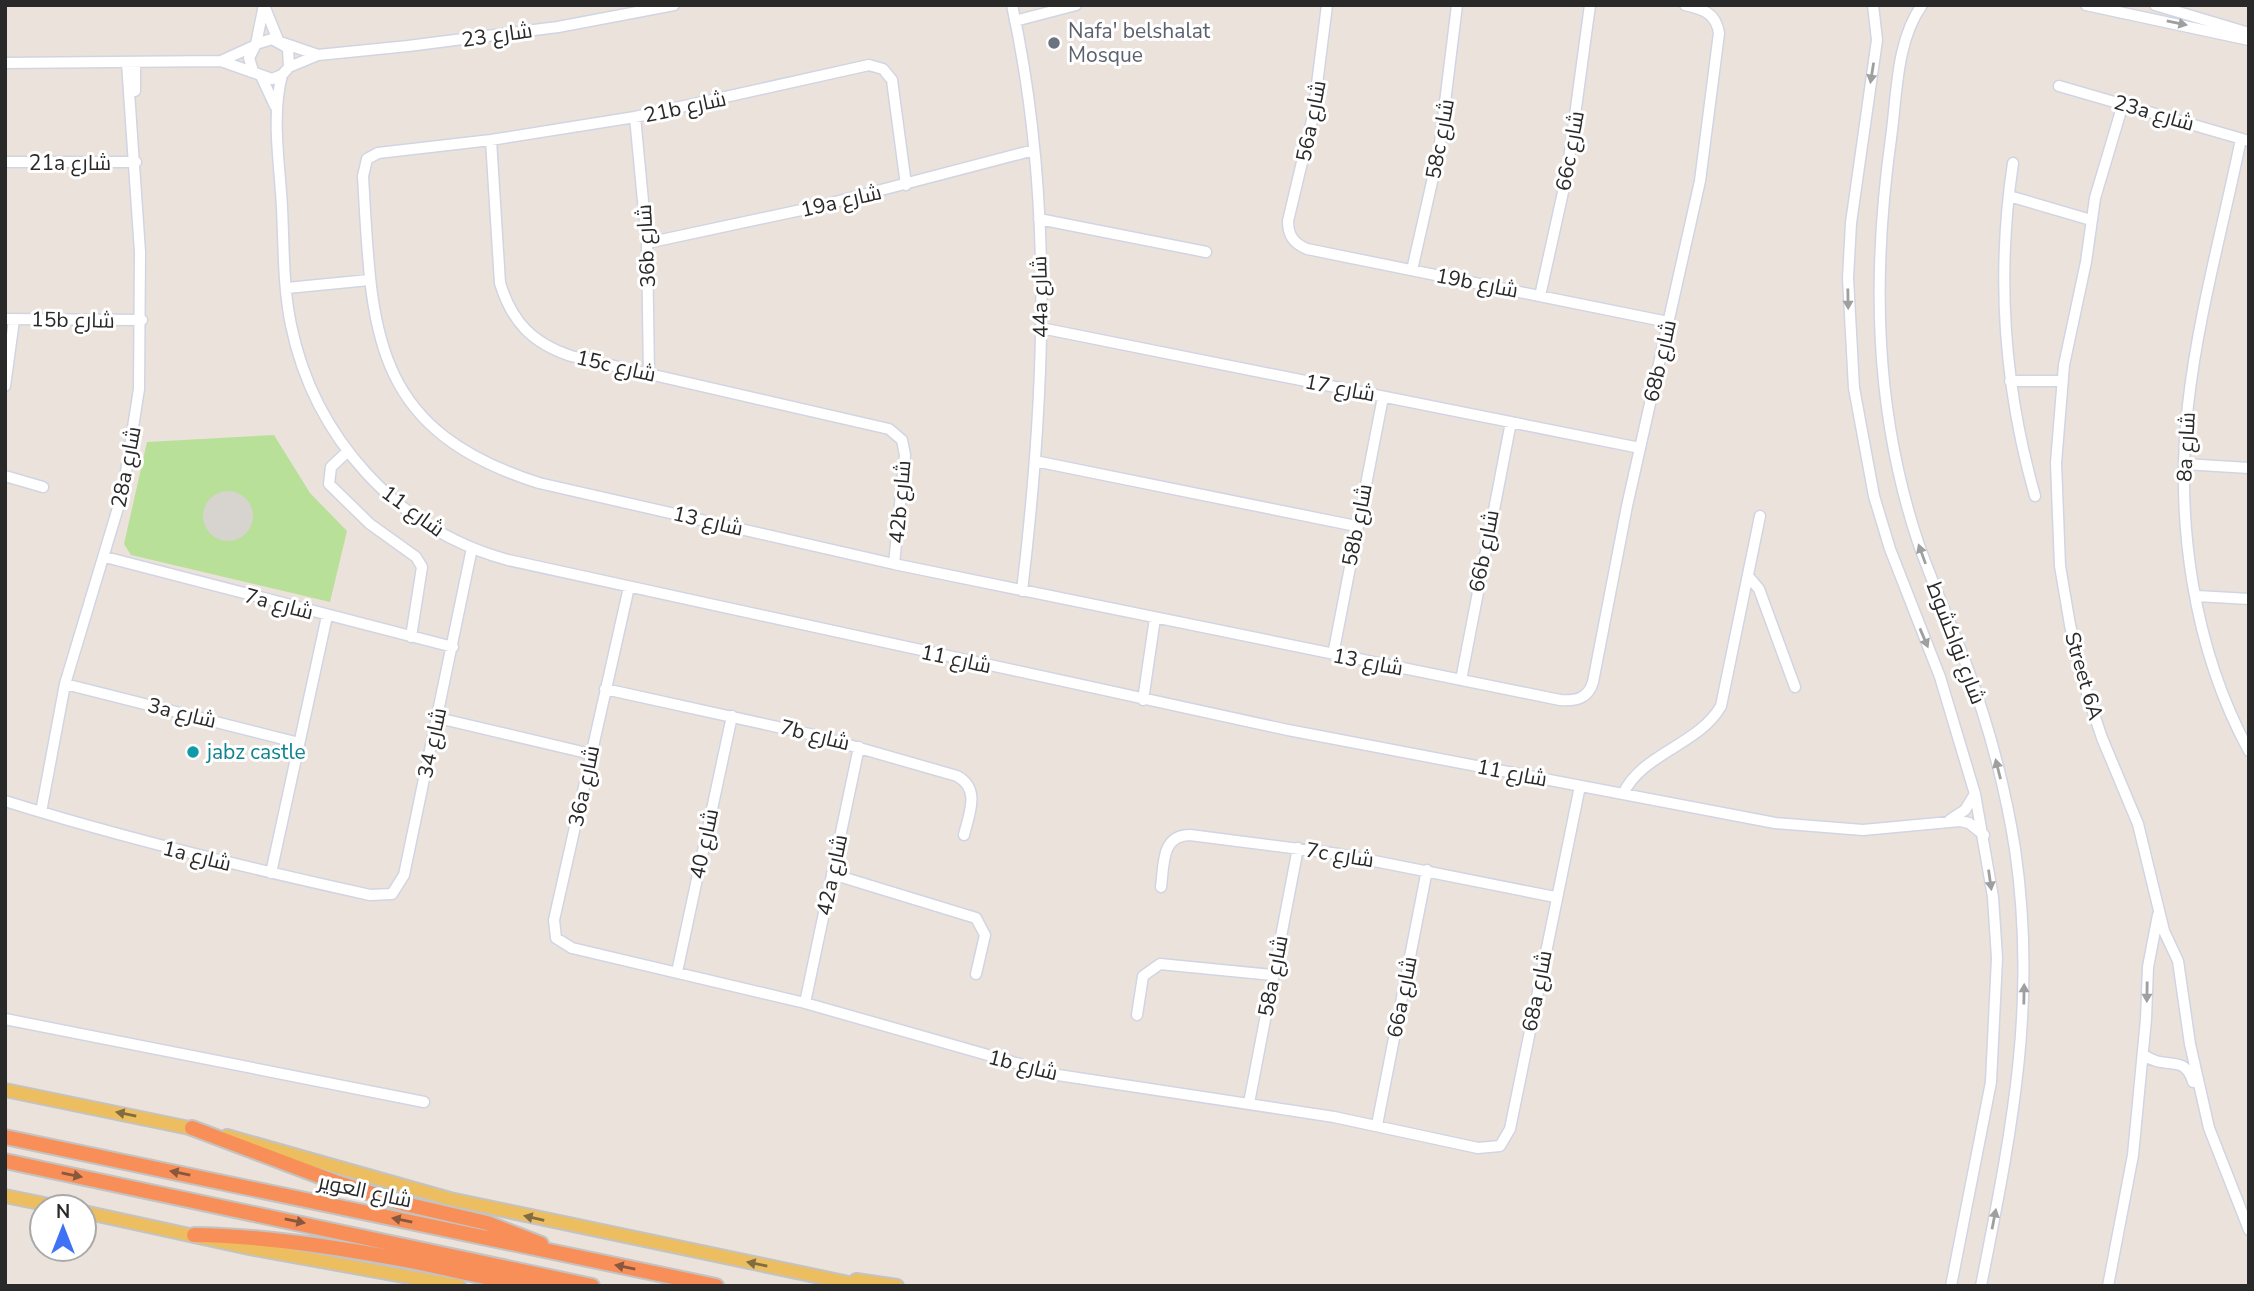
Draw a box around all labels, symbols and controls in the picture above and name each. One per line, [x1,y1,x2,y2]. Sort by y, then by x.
street label: شارع 23 [460,16,534,54]
place label: Nafa' belshalat Mosque [1068,17,1211,69]
one-way arrow [2166,18,2188,29]
marker: Nafa' belshalat Mosque [1046,35,1062,51]
one-way arrow [1866,62,1877,84]
street label: 56a شارع [1289,78,1333,164]
street label: 21b شارع [641,85,729,129]
street label: 23a شارع [2111,88,2197,138]
street label: 58c شارع [1419,97,1461,181]
street label: 66c شارع [1549,109,1591,193]
street label: 21a شارع [29,149,111,177]
street label: 19a شارع [798,178,884,224]
street label: 36b شارع [630,204,662,288]
street label: 44a شارع [1025,256,1055,338]
street label: 19b شارع [1433,261,1521,305]
one-way arrow [1843,288,1854,310]
street label: 15b شارع [31,305,115,335]
street label: 68b شارع [1637,317,1683,405]
street label: 15c شارع [573,343,659,389]
street label: شارع 17 [1302,367,1378,409]
street label: 8a شارع [2170,411,2202,483]
street label: 28a شارع [104,424,148,510]
street label: 42b شارع [882,459,918,545]
street label: شارع 11 [376,479,450,543]
street label: 58b شارع [1335,481,1379,569]
street label: شارع 13 [670,499,746,543]
street label: 66b شارع [1462,507,1506,595]
one-way arrow [1917,544,1928,565]
street label: شارع نواكشوط [1920,578,1992,708]
street label: 7a شارع [242,581,316,627]
one-way arrow [1919,627,1930,648]
street label: Street 6A [2058,629,2110,723]
street label: شارع 11 [918,638,994,680]
street label: شارع 13 [1330,641,1406,683]
street label: 3a شارع [145,691,219,735]
street label: شارع 34 [411,705,453,781]
street label: 7b شارع [777,713,853,757]
place label: jabz castle [205,738,306,766]
street label: 36a شارع [562,743,606,829]
marker: jabz castle [185,744,201,760]
street label: شارع 11 [1474,752,1550,794]
one-way arrow [1992,757,2003,779]
street label: شارع 40 [683,806,725,882]
street label: 42a شارع [810,832,854,918]
street label: 1a شارع [160,834,234,878]
street label: 7c شارع [1304,836,1376,874]
one-way arrow [1985,869,1996,891]
street label: 58a شارع [1251,933,1295,1019]
street label: 68a شارع [1515,948,1559,1034]
street label: 66a شارع [1380,954,1424,1040]
one-way arrow [2141,981,2153,1003]
one-way arrow [2019,983,2030,1005]
street label: 1b شارع [985,1043,1061,1087]
one-way arrow [115,1109,137,1120]
one-way arrow [169,1167,191,1178]
street label: شارع العوير [315,1167,414,1215]
one-way arrow [61,1170,83,1181]
north arrow [28,1193,98,1263]
text: N [56,1199,70,1225]
one-way arrow [1989,1208,2000,1230]
one-way arrow [523,1212,545,1223]
one-way arrow [391,1214,413,1225]
one-way arrow [284,1216,306,1227]
one-way arrow [746,1258,768,1269]
one-way arrow [614,1262,636,1273]

